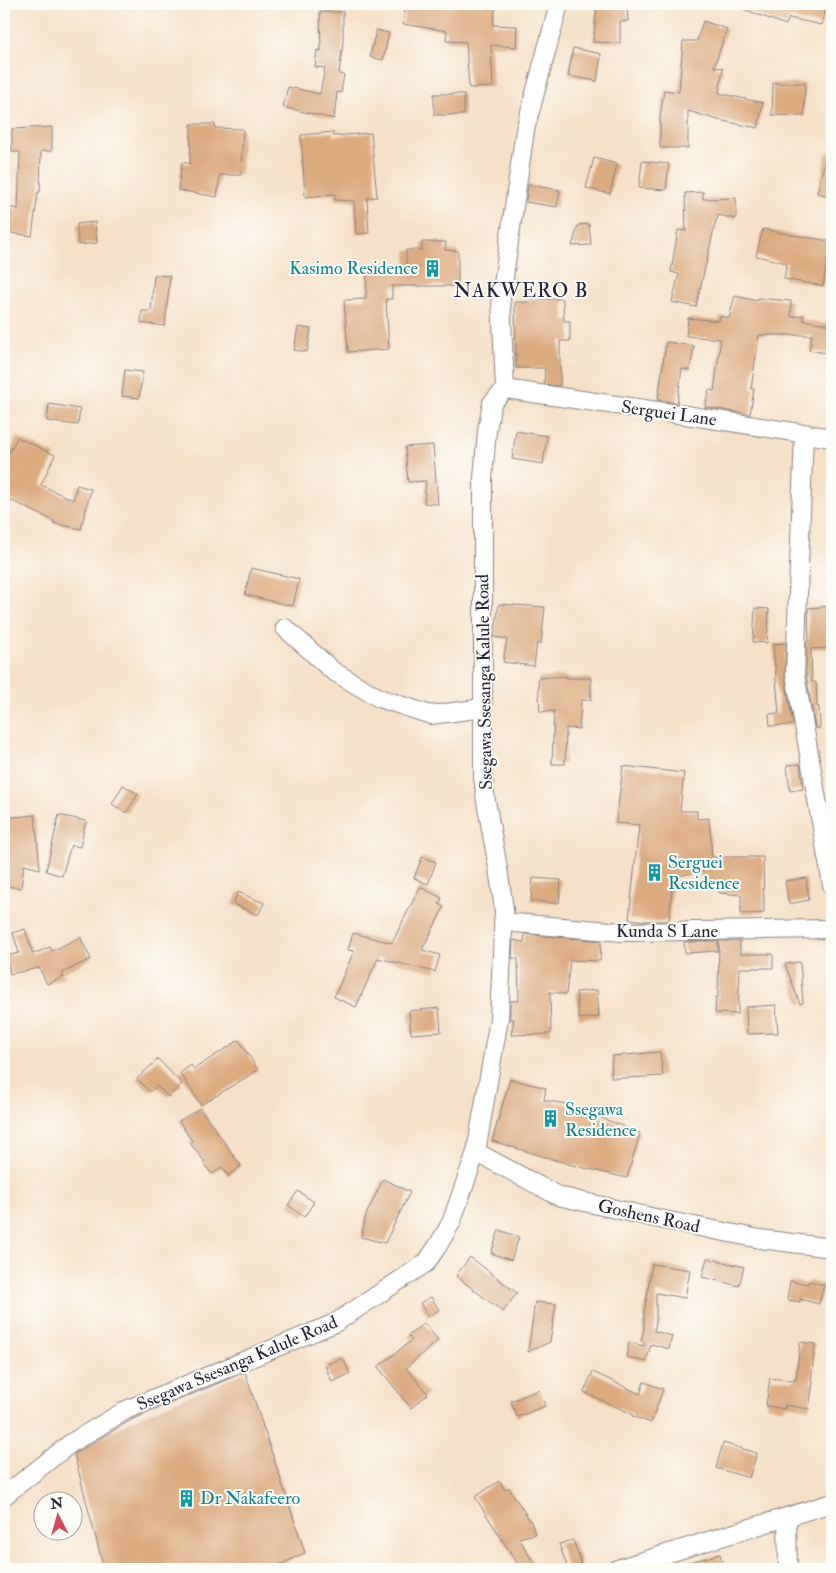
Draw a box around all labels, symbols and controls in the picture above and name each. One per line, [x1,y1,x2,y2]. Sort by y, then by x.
place label: Kasimo Residence [289,257,418,280]
building icon: Kasimo Residence [422,258,442,278]
district label: NAKWERO B [453,278,589,303]
street label: Serguei Lane [620,395,718,432]
street label: Ssegawa Ssesanga Kalule Road [471,574,498,790]
place label: Serguei Residence [668,851,740,895]
building icon: Serguei Residence [644,862,664,882]
street label: Kunda S Lane [616,920,718,943]
place label: Ssegawa Residence [565,1098,637,1142]
building icon: Ssegawa Residence [541,1109,561,1129]
street label: Goshens Road [596,1194,702,1239]
street label: Ssegawa Ssesanga Kalule Road [133,1311,341,1416]
place label: Dr Nakafeero [200,1487,301,1510]
building icon: Dr Nakafeero [176,1488,196,1508]
north arrow [32,1490,82,1540]
text: N [49,1494,64,1513]

